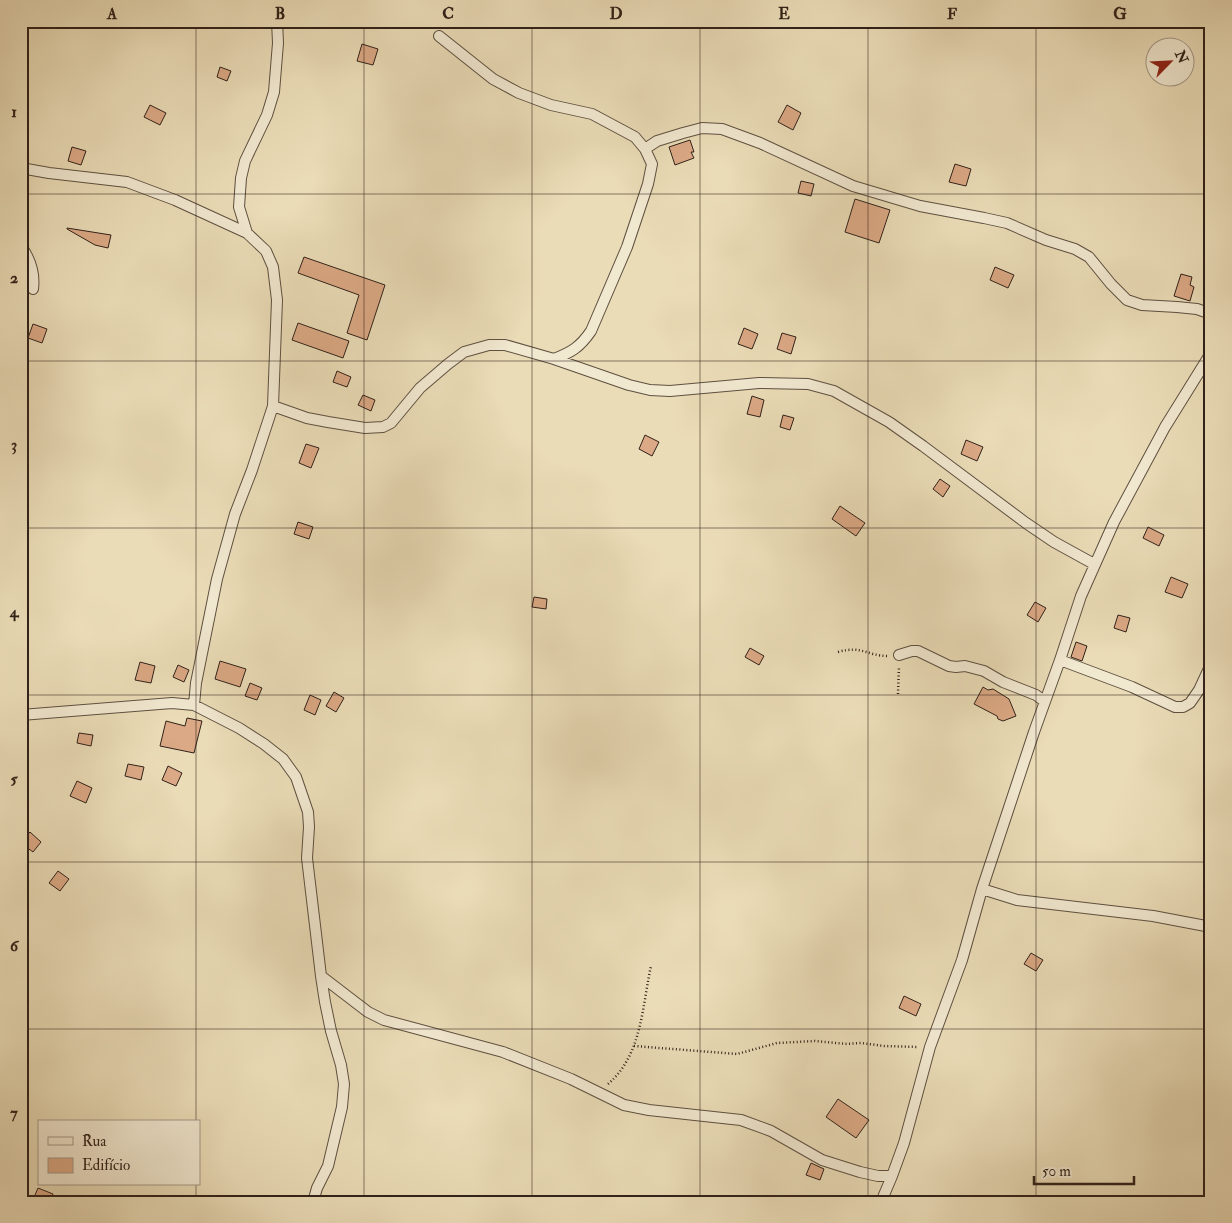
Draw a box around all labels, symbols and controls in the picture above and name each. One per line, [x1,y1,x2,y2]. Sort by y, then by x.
text: A [106,4,118,24]
text: B [275,4,285,24]
text: C [442,4,454,24]
text: D [609,4,623,24]
text: E [778,4,790,24]
text: F [947,4,957,24]
text: G [1113,4,1127,24]
north arrow [1144,38,1194,88]
text: N [1171,47,1192,67]
text: 1 [11,102,17,122]
text: 2 [10,268,18,288]
text: 3 [11,435,17,455]
text: 4 [9,602,20,622]
text: 5 [10,769,18,789]
text: 6 [10,936,20,956]
text: 7 [10,1103,18,1123]
legend [38,1120,200,1186]
text: Rua [82,1132,107,1151]
scale bar [1034,1153,1134,1185]
text: Edifício [82,1156,130,1175]
text: 50 m [1042,1162,1071,1181]

